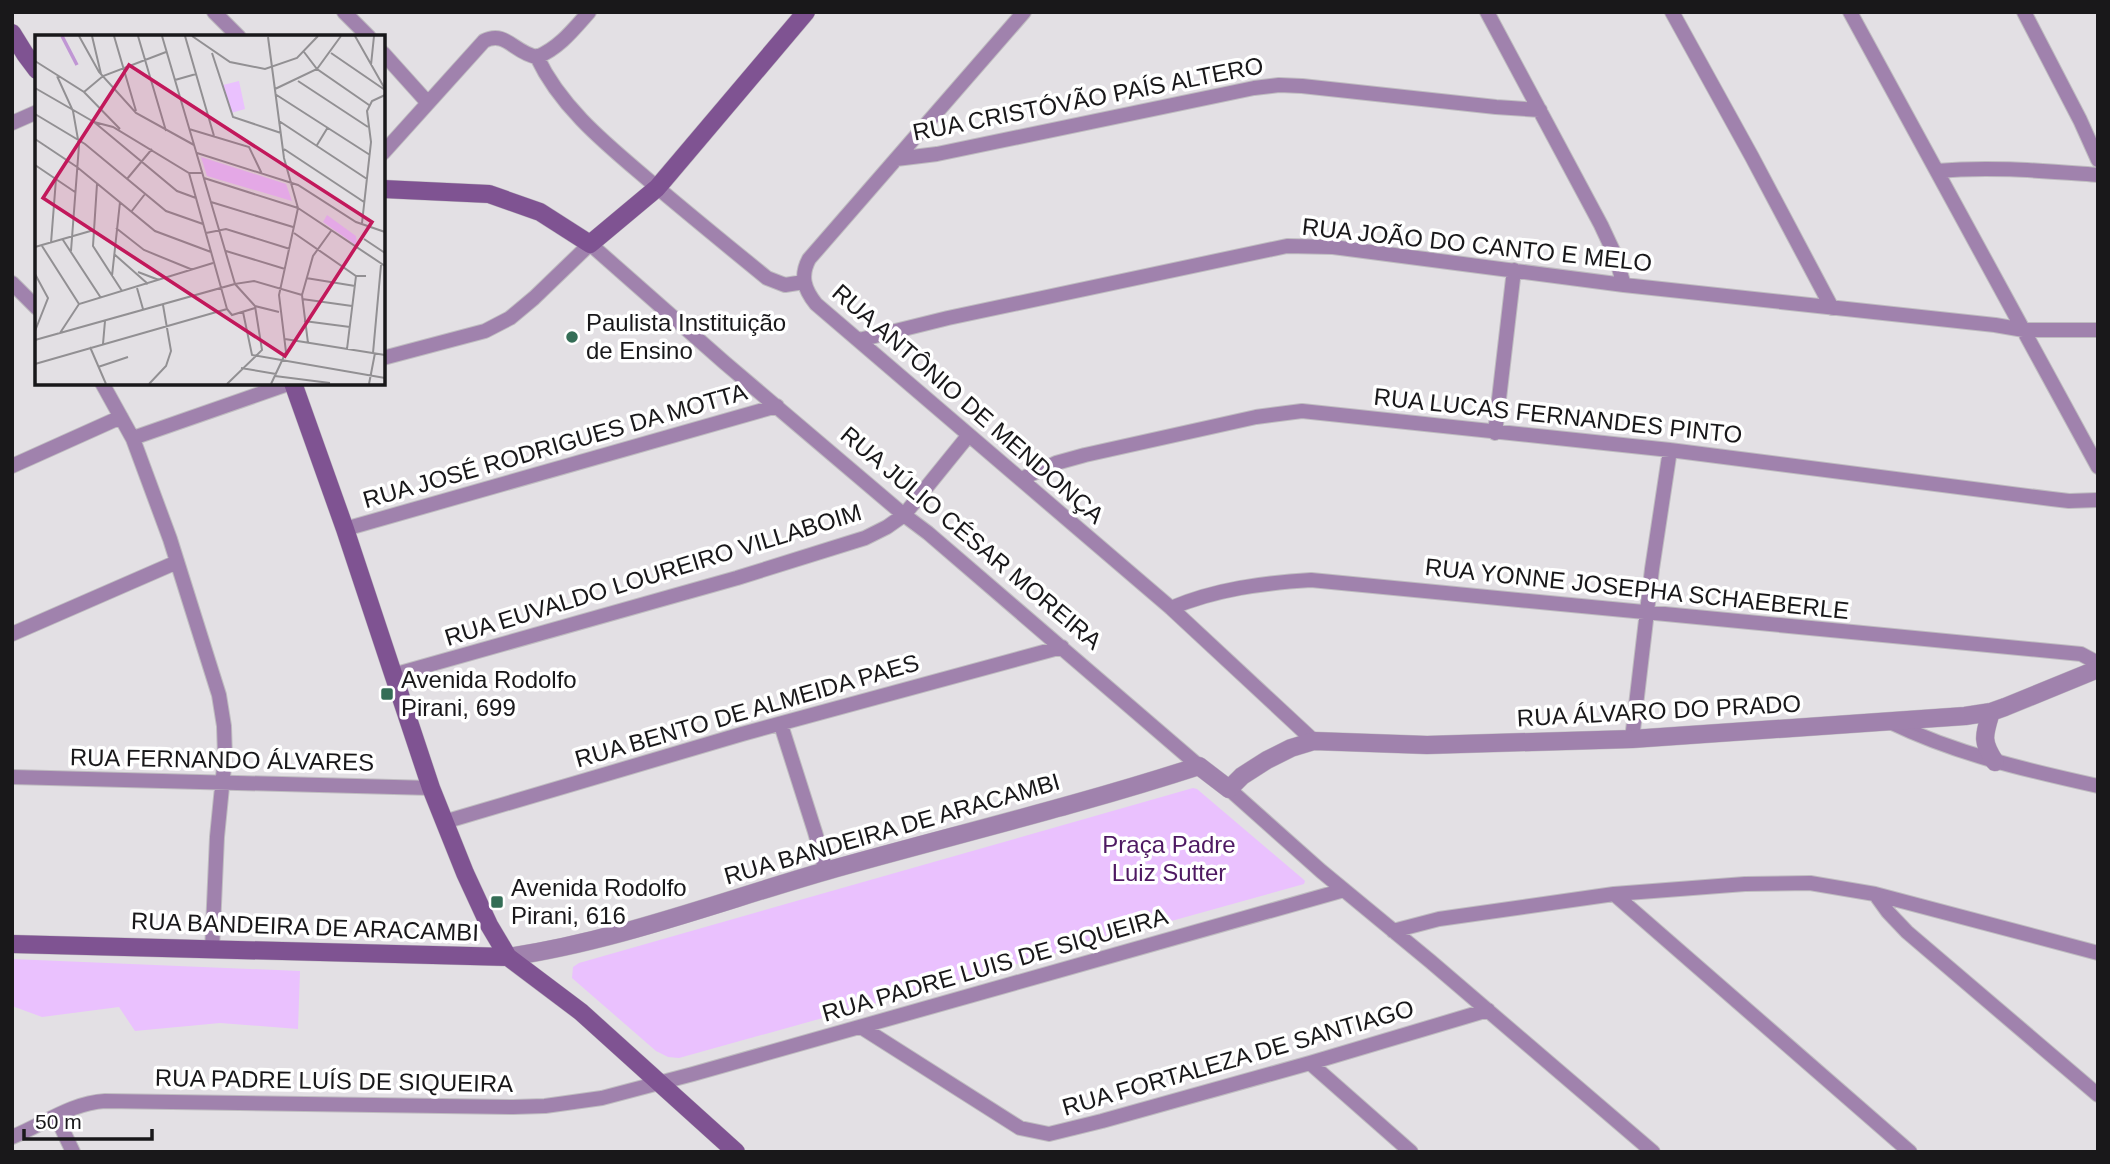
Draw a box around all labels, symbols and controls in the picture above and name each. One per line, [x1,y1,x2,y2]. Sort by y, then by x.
inset map [35,35,385,385]
street label: RUA CRISTÓVÃO PAÍS ALTERO [910,51,1265,146]
street label: RUA JOÃO DO CANTO E MELO [1301,213,1653,276]
street label: RUA ANTÔNIO DE MENDONÇA [827,278,1110,529]
place label: Paulista Instituição de Ensino [586,309,786,364]
marker: Paulista Instituição de Ensino [564,329,580,345]
street label: RUA JOSÉ RODRIGUES DA MOTTA [360,378,750,513]
street label: RUA LUCAS FERNANDES PINTO [1372,383,1744,448]
street label: RUA JÚLIO CÉSAR MOREIRA [835,421,1107,655]
street label: RUA EUVALDO LOUREIRO VILLABOIM [441,498,864,651]
street label: RUA YONNE JOSEPHA SCHAEBERLE [1424,553,1850,624]
street label: RUA BENTO DE ALMEIDA PAES [572,648,922,773]
place label: Avenida Rodolfo Pirani, 699 [401,666,577,721]
marker: Avenida Rodolfo Pirani, 699 [379,686,395,702]
street label: RUA ÁLVARO DO PRADO [1516,690,1802,731]
street label: RUA FERNANDO ÁLVARES [70,743,374,776]
street label: RUA BANDEIRA DE ARACAMBI [721,768,1063,889]
park label: Praça Padre Luiz Sutter [1102,831,1236,886]
place label: Avenida Rodolfo Pirani, 616 [511,874,687,929]
marker: Avenida Rodolfo Pirani, 616 [489,894,505,910]
street label: RUA PADRE LUIS DE SIQUEIRA [819,902,1171,1027]
street label: RUA BANDEIRA DE ARACAMBI [131,907,479,946]
street label: RUA FORTALEZA DE SANTIAGO [1059,994,1417,1121]
street label: RUA PADRE LUÍS DE SIQUEIRA [155,1064,513,1097]
scale bar [24,1098,152,1142]
text: 50 m [35,1110,82,1133]

